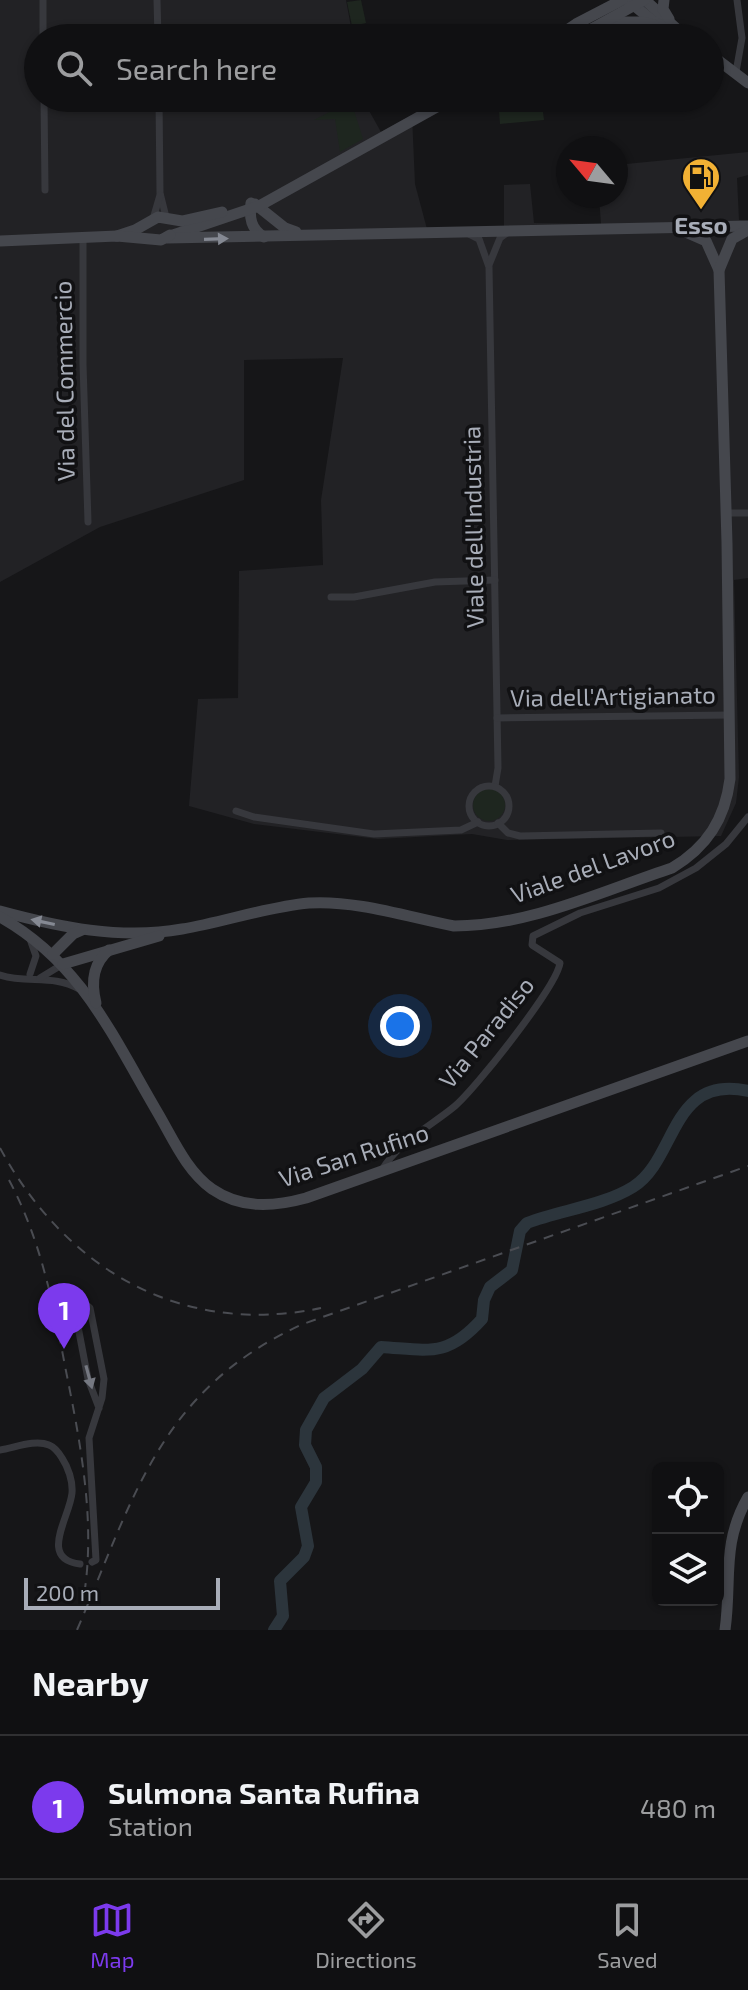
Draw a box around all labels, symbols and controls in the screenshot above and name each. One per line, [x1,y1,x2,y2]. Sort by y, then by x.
search box [24,24,724,112]
icon: search [52,46,96,90]
text: Search here [116,50,277,86]
north arrow [556,136,628,208]
fuel station icon: Esso [680,156,722,211]
place label: Esso [674,210,728,239]
one-way arrow [204,232,229,245]
street label: Via del Commercio [47,281,80,482]
street label: Viale dell'Industria [456,426,489,628]
street label: Via dell'Artigianato [510,679,716,712]
street label: Viale del Lavoro [507,823,678,909]
one-way arrow [30,915,55,928]
street label: Via Paradiso [432,971,539,1094]
your location [380,1006,420,1046]
street label: Via San Rufino [275,1117,432,1192]
pin: 1 [38,1283,90,1349]
one-way arrow [83,1364,95,1389]
map controls [652,1462,724,1606]
button: locate [652,1462,724,1534]
button: layers [652,1534,724,1606]
scale bar [24,1574,220,1610]
text: 200 m [36,1579,99,1605]
text: Nearby [32,1662,149,1703]
text: Sulmona Santa Rufina [108,1774,420,1810]
text: 1 [52,1792,64,1823]
text: 480 m [640,1792,716,1823]
text: Station [108,1810,193,1841]
tab: Map [90,1898,134,1972]
tab: Directions [315,1898,417,1972]
tab: Saved [597,1898,658,1972]

